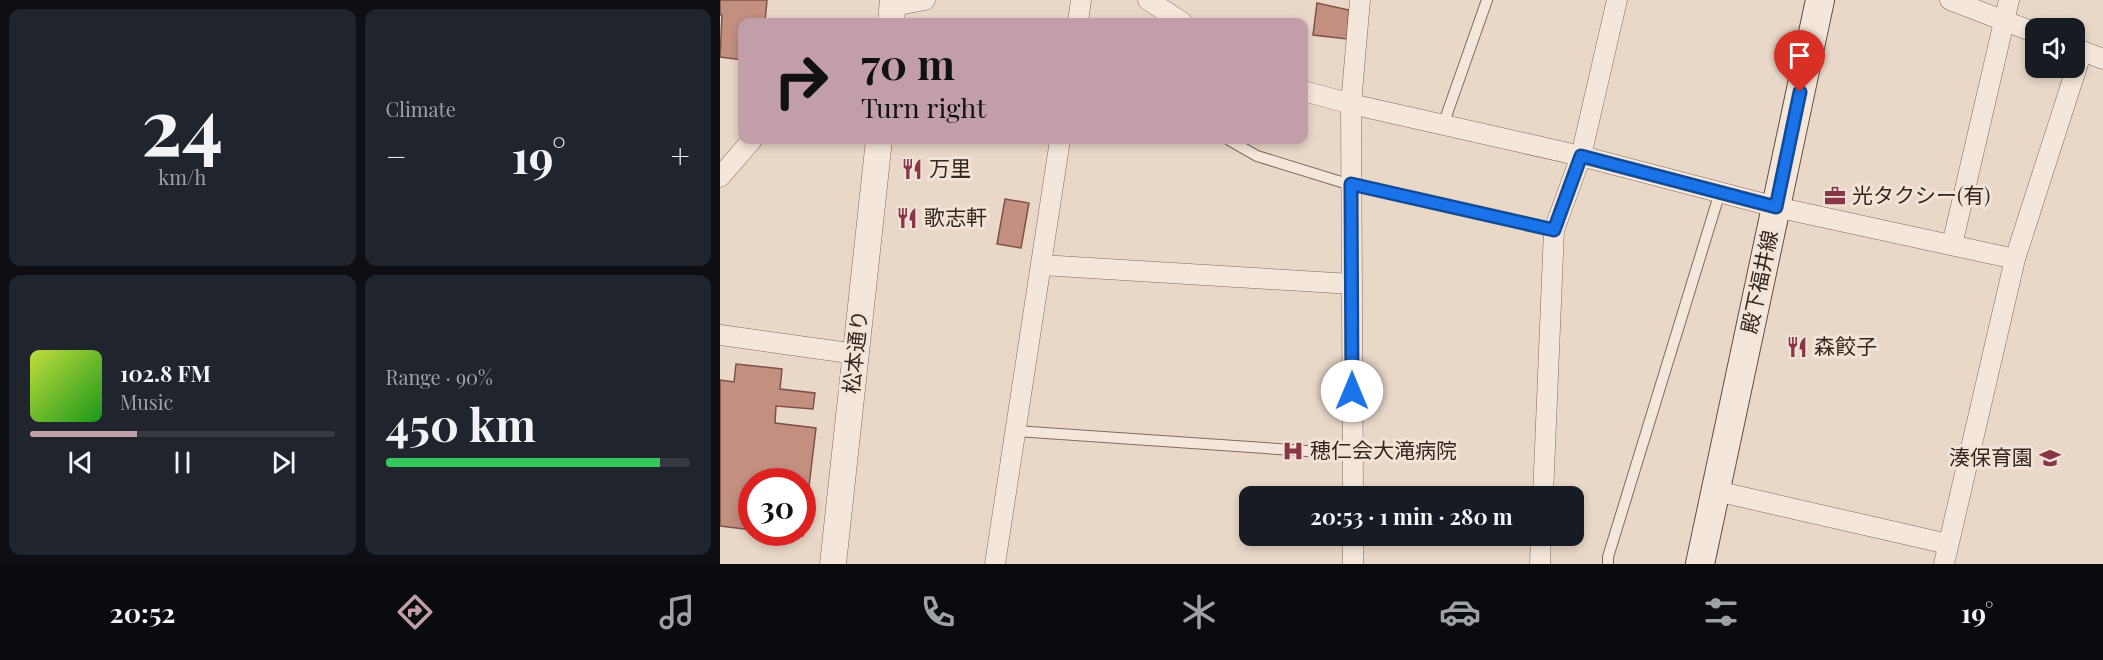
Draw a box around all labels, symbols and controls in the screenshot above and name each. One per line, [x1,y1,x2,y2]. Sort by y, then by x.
map controls [2025,18,2085,78]
button: sound [2025,18,2085,78]
pin [1774,30,1825,92]
text: 70 m [861,35,955,91]
icon: arrive [1783,39,1816,72]
icon: right [762,42,840,120]
text: 24 [141,72,223,176]
text: Turn right [861,89,986,125]
text: Climate [386,95,456,122]
text: 19° [512,125,566,185]
text: − [386,133,407,177]
text: + [671,133,690,177]
place label: 万里 [929,153,971,181]
restaurant icon: 万里 [900,157,924,181]
text: km/h [158,163,206,190]
place label: 光タクシー(有) [1852,180,1990,208]
office icon: 光タクシー(有) [1823,184,1847,208]
place label: 歌志軒 [924,202,987,230]
restaurant icon: 歌志軒 [895,206,919,230]
street label: 殿下福井線 [1733,227,1783,336]
street label: 松本通り [836,309,872,395]
place label: 森餃子 [1814,331,1877,359]
restaurant icon: 森餃子 [1785,335,1809,359]
text: 102.8 FM [120,358,211,388]
position arrow [1320,359,1384,423]
text: Range · 90% [386,363,493,390]
text: Music [120,388,173,415]
text: 450 km [386,393,536,453]
place label: 穂仁会大滝病院 [1310,435,1457,463]
hospital icon: 穂仁会大滝病院 [1281,439,1305,463]
place label: 湊保育園 [1949,442,2033,470]
icon: previous [64,446,97,479]
icon: pause [166,446,199,479]
icon: next [267,446,300,479]
school or university icon: 湊保育園 [2038,446,2062,470]
speed limit sign: 30 [738,468,816,546]
text: 20:53 · 1 min · 280 m [1310,501,1513,531]
icon: directions [394,591,436,633]
icon: music [656,591,698,633]
icon: phone [917,591,959,633]
icon: climate [1178,591,1220,633]
icon: car [1439,591,1481,633]
icon: filters [1700,591,1742,633]
text: 20:52 [110,594,175,630]
text: 19° [1961,594,1993,630]

